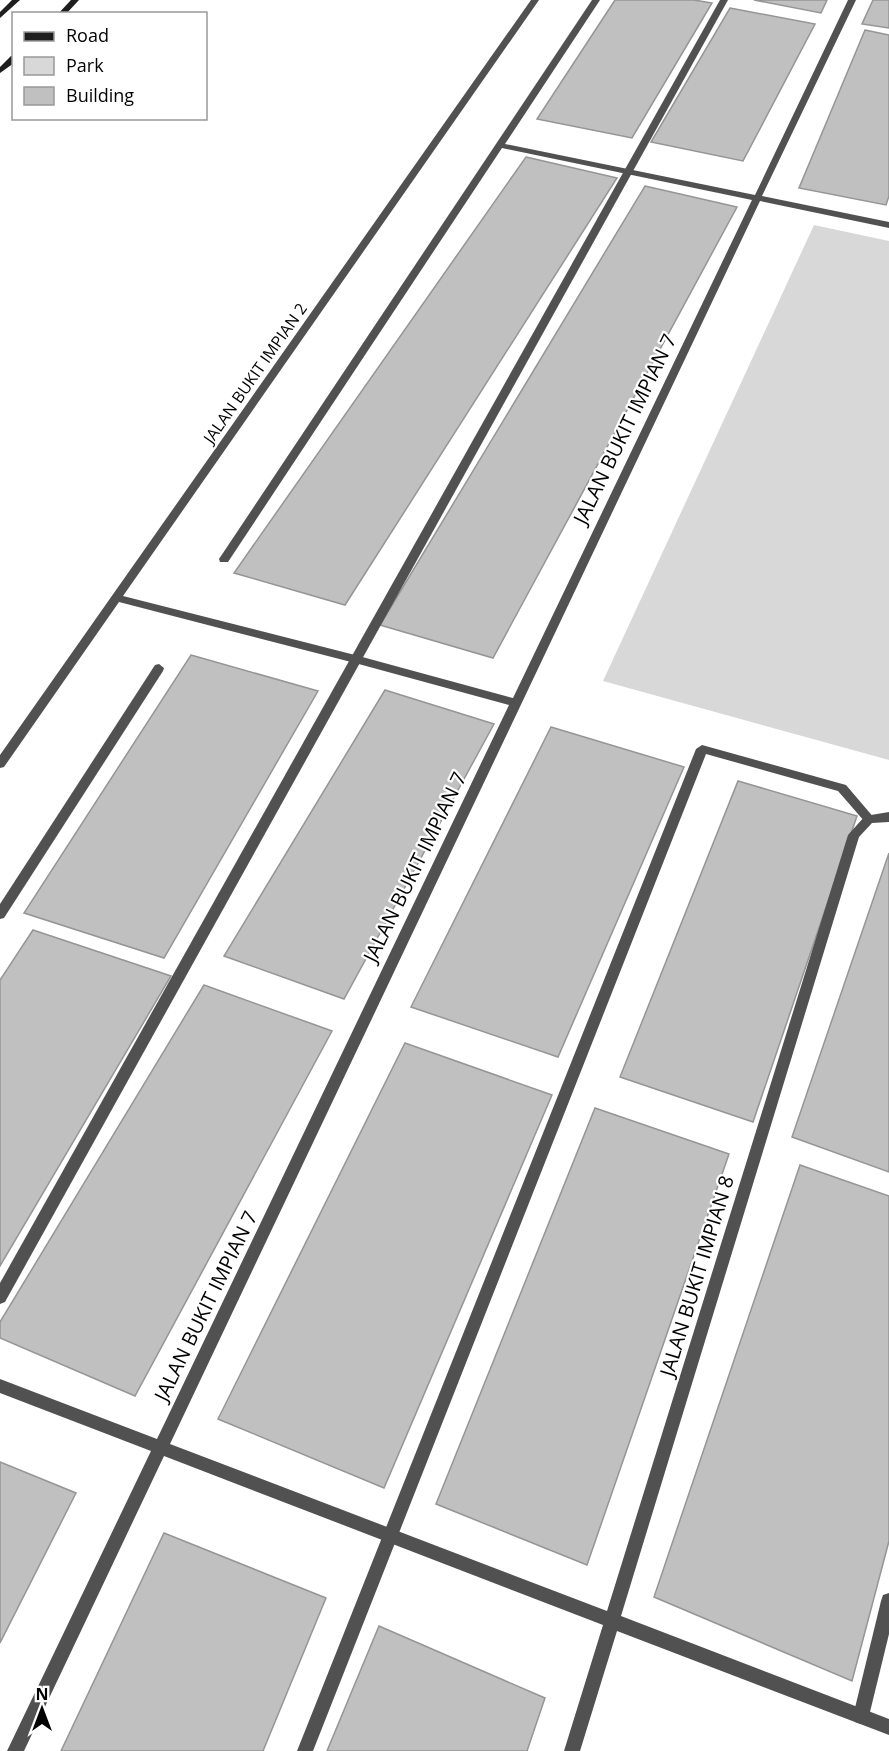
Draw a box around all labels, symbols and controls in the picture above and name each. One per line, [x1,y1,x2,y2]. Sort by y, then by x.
legend [12,12,207,120]
text: Road [66,23,109,47]
text: Park [66,53,104,77]
text: Building [66,83,134,107]
street label: JALAN BUKIT IMPIAN 2 [197,298,312,449]
street label: JALAN BUKIT IMPIAN 7 [566,329,682,530]
street label: JALAN BUKIT IMPIAN 7 [356,767,472,968]
street label: JALAN BUKIT IMPIAN 8 [653,1172,740,1381]
street label: JALAN BUKIT IMPIAN 7 [147,1206,263,1407]
north arrow [12,1679,72,1739]
text: N [35,1683,49,1705]

